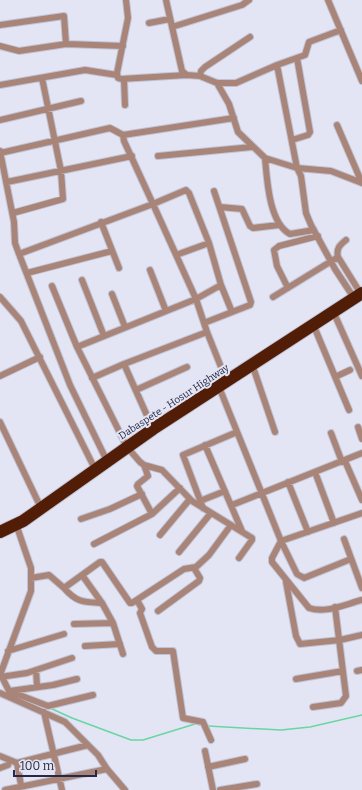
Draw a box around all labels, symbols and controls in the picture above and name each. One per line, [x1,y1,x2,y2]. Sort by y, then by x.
street label: Dabaspete - Hosur Highway [117,361,232,442]
scale bar [14,752,96,778]
text: 100 m [20,759,55,773]

